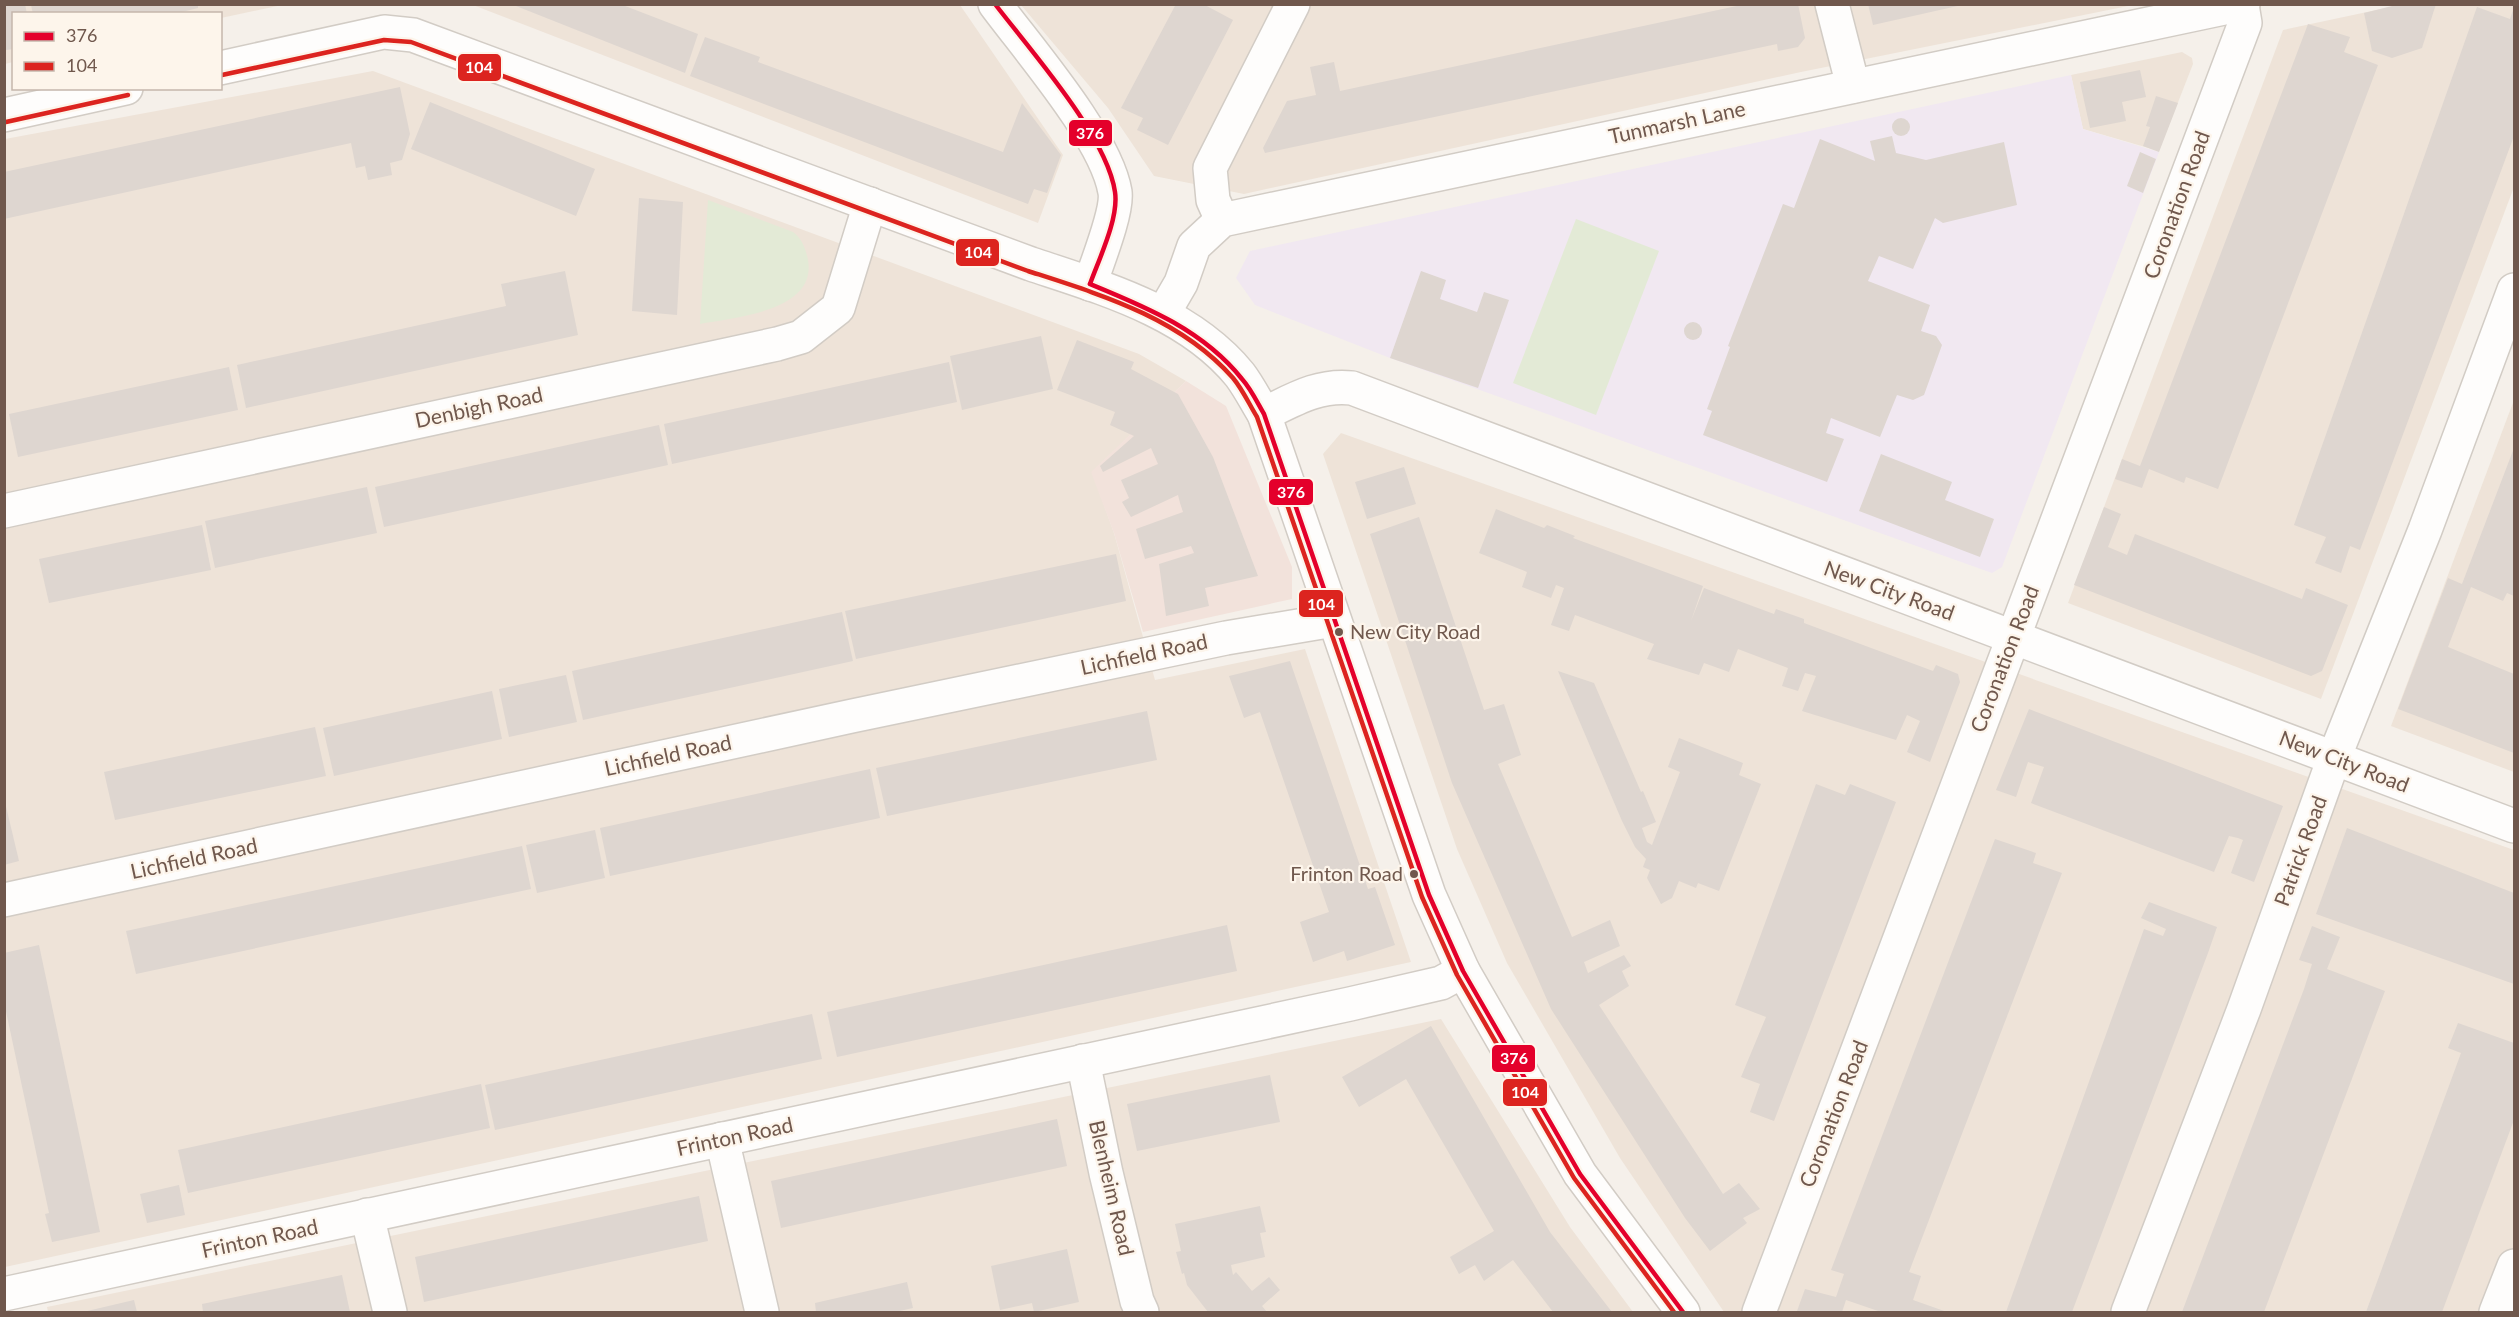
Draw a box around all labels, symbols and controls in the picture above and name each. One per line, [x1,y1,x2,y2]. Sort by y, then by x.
legend [12,12,222,90]
text: 376 [66,24,97,46]
line badge: 104 [457,53,502,82]
text: 104 [66,54,97,76]
text: 104 [465,57,493,76]
street label: Tunmarsh Lane [1606,95,1747,148]
line badge: 376 [1068,119,1113,147]
text: 376 [1076,123,1104,142]
street label: Coronation Road [2137,127,2214,282]
line badge: 104 [955,238,1000,267]
text: 104 [964,242,992,261]
street label: Denbigh Road [412,381,545,432]
line badge: 376 [1268,478,1314,506]
text: 376 [1277,482,1305,501]
street label: New City Road [1821,554,1958,625]
street label: Coronation Road [1964,581,2043,735]
line badge: 104 [1298,589,1344,618]
text: 104 [1307,594,1335,613]
place label: New City Road [1350,619,1480,643]
marker: New City Road [1333,626,1345,638]
street label: Lichfield Road [1078,628,1209,679]
street label: New City Road [2276,724,2413,797]
street label: Lichfield Road [602,729,733,780]
street label: Patrick Road [2268,792,2331,909]
street label: Lichfield Road [128,832,259,883]
place label: Frinton Road [1290,861,1403,885]
marker: Frinton Road [1408,868,1420,880]
street label: Coronation Road [1793,1036,1872,1190]
line badge: 376 [1491,1044,1536,1073]
text: 376 [1500,1048,1528,1067]
line badge: 104 [1502,1078,1548,1107]
text: 104 [1511,1082,1539,1101]
street label: Frinton Road [674,1111,795,1160]
street label: Blenheim Road [1085,1118,1140,1258]
street label: Frinton Road [199,1213,320,1262]

